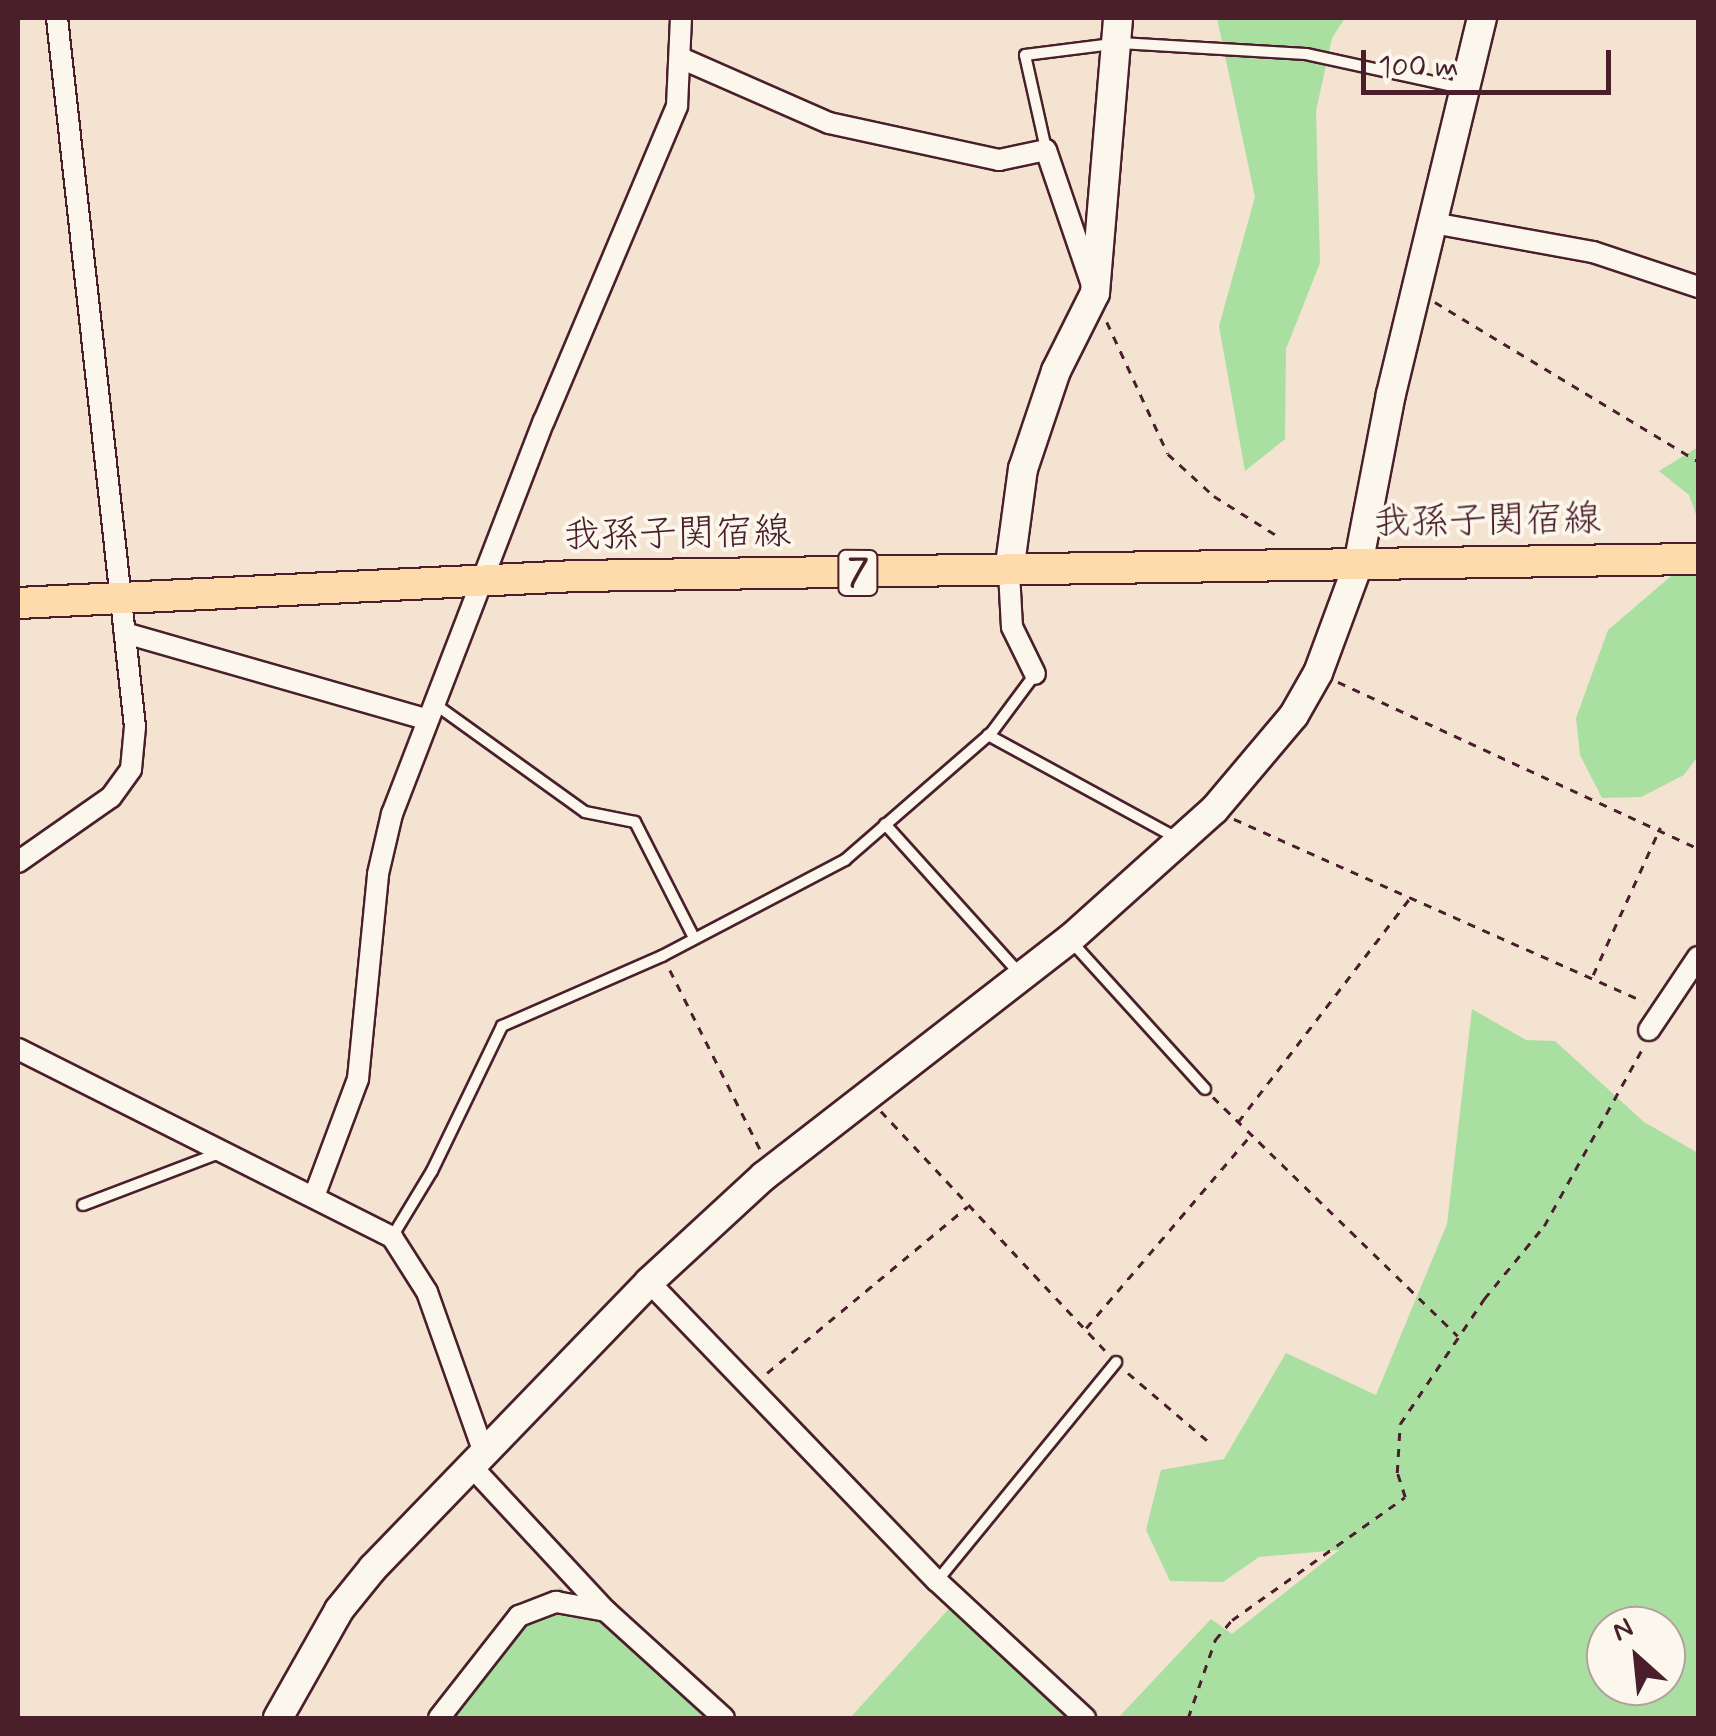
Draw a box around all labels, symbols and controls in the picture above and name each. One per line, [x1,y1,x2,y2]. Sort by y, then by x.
scale bar [1366,30,1616,92]
text: 100 m [1378,48,1459,87]
street label: 我孫子関宿線 [1373,497,1601,547]
street label: 我孫子関宿線 [563,510,791,560]
road number: 7 [836,543,880,603]
north arrow [1586,1606,1686,1706]
text: N [1606,1610,1640,1651]

